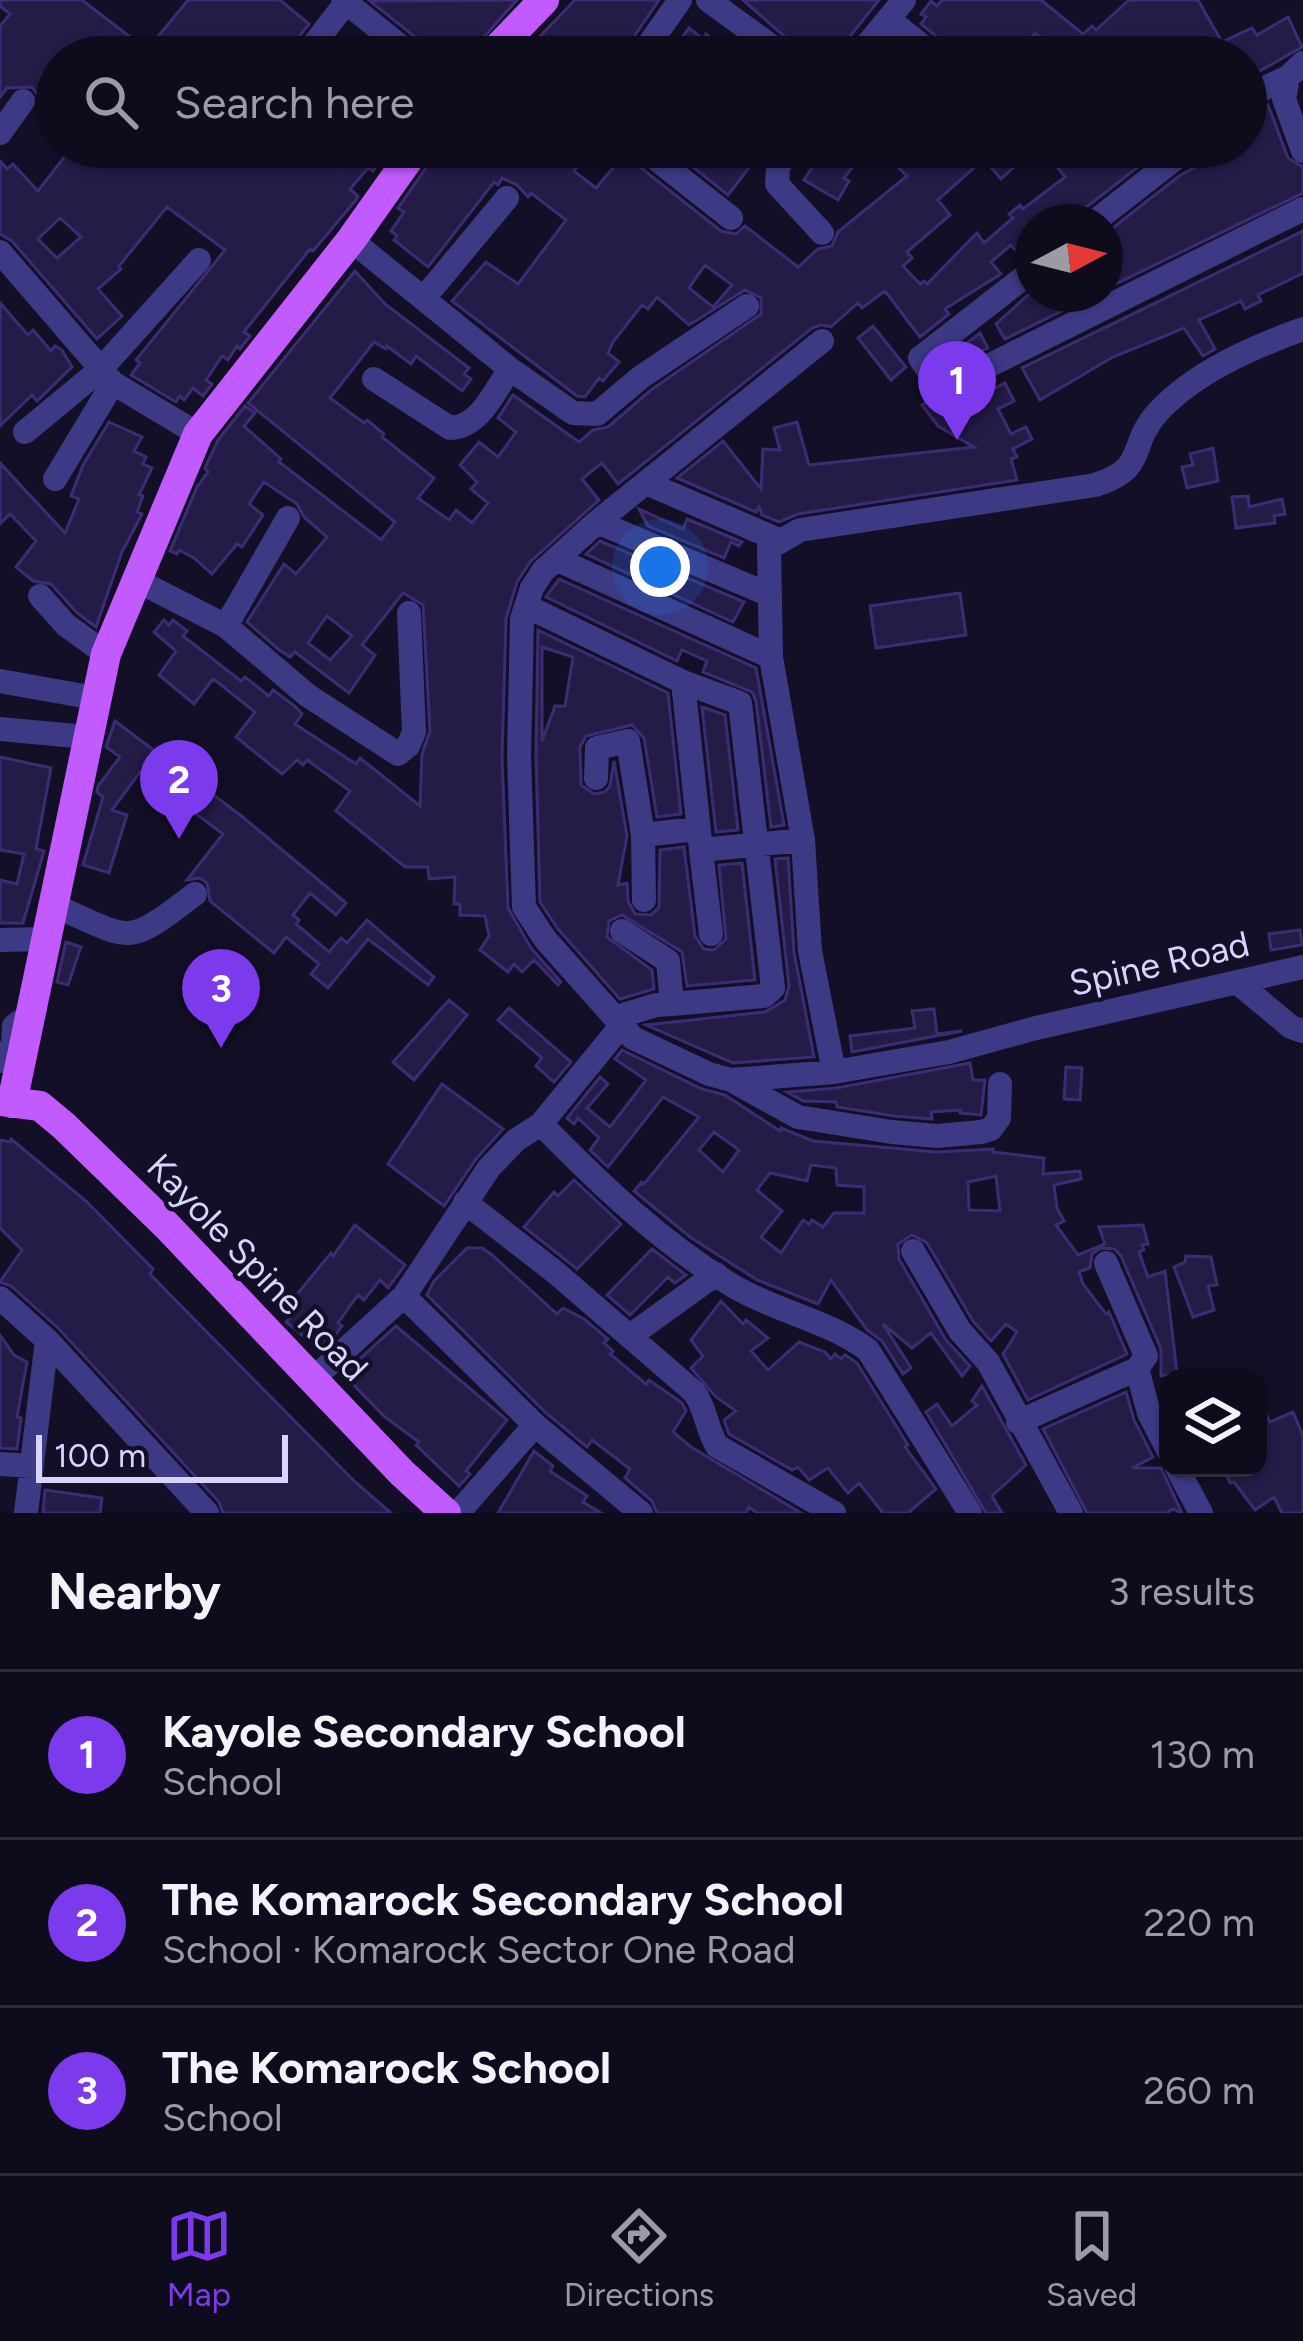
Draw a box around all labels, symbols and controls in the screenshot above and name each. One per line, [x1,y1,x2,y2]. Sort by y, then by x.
search box [36,36,1267,168]
icon: search [78,69,144,135]
text: Search here [174,75,414,129]
north arrow [1015,204,1123,312]
pin: 1 [918,341,996,440]
your location [630,537,690,597]
pin: 2 [140,740,218,839]
street label: Spine Road [1065,922,1253,1005]
pin: 3 [182,949,260,1048]
street label: Kayole Spine Road [138,1145,377,1390]
map controls [1159,1369,1267,1477]
button: layers [1159,1369,1267,1477]
scale bar [36,1429,288,1482]
text: 100 m [54,1436,146,1475]
text: Nearby [48,1561,221,1622]
text: 3 results [1108,1568,1255,1615]
text: Kayole Secondary School [162,1704,686,1758]
text: 1 [79,1731,95,1778]
text: 130 m [1150,1731,1255,1778]
text: School [162,1758,283,1805]
text: The Komarock Secondary School [162,1872,844,1926]
text: 2 [76,1899,98,1946]
text: 220 m [1144,1899,1255,1946]
text: School · Komarock Sector One Road [162,1926,796,1973]
text: The Komarock School [162,2040,611,2094]
text: 3 [76,2067,98,2114]
text: 260 m [1143,2067,1255,2114]
text: School [162,2094,283,2141]
tab: Map [166,2203,232,2314]
tab: Directions [564,2203,714,2314]
tab: Saved [1046,2203,1137,2314]

